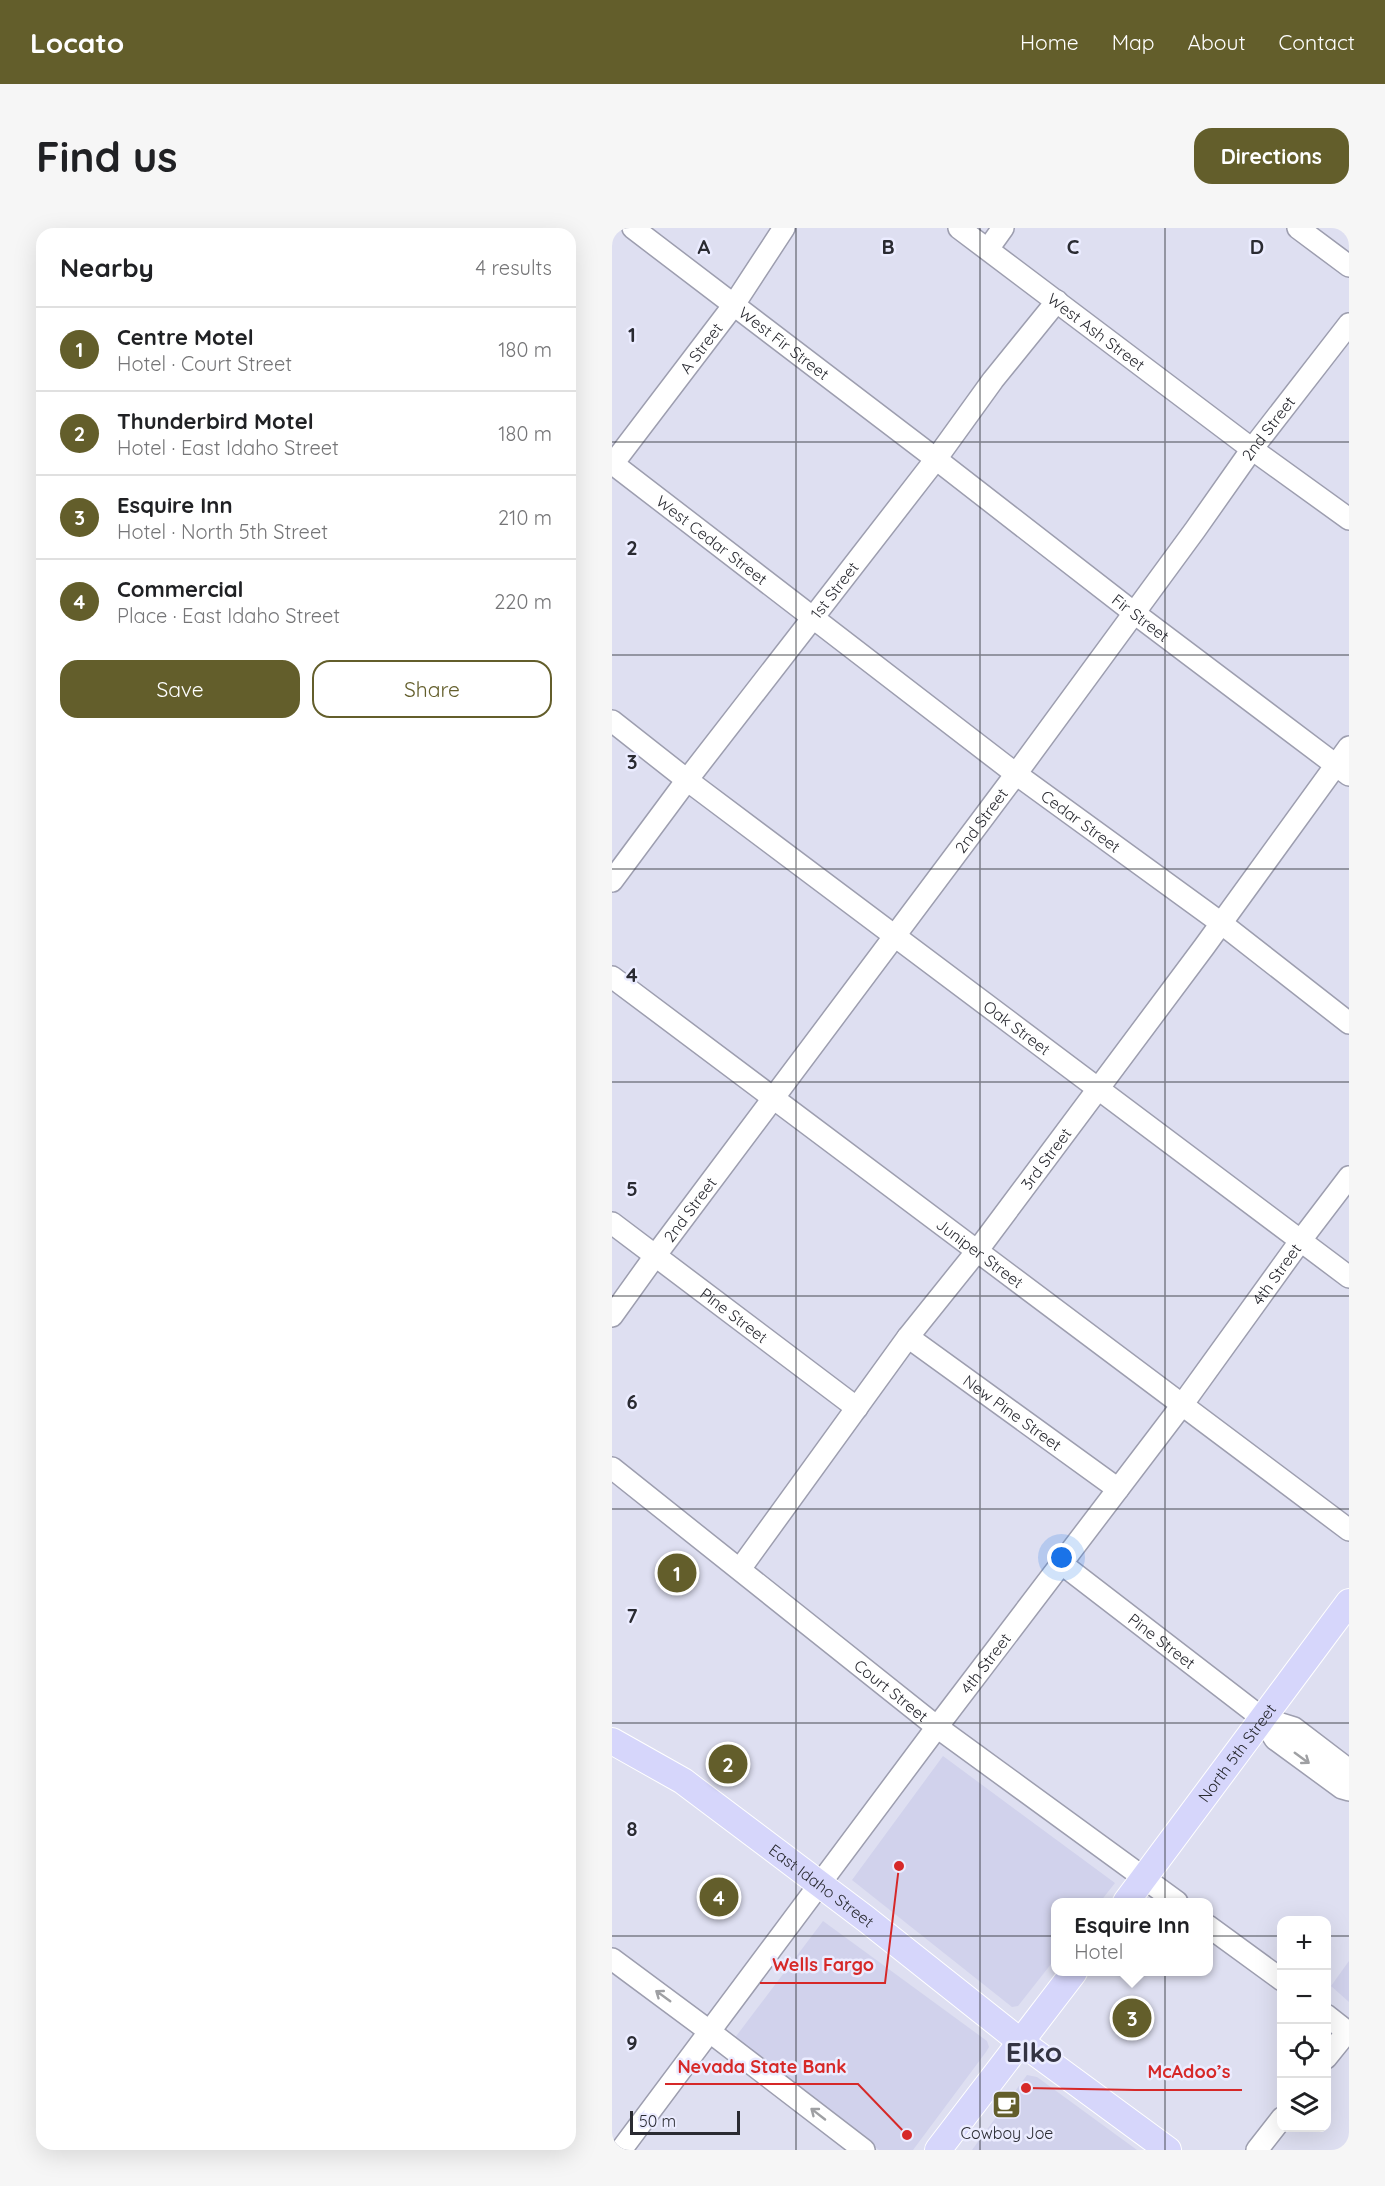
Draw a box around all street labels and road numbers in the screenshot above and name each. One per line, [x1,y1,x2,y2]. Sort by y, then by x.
street label: West Ash Street [1044,288,1149,375]
street label: West Fir Street [735,302,833,384]
street label: A Street [675,319,727,377]
street label: 2nd Street [1237,392,1299,464]
street label: West Cedar Street [652,491,771,589]
street label: 1st Street [806,558,863,623]
street label: Fir Street [1108,589,1173,646]
street label: 2nd Street [950,784,1012,857]
street label: Cedar Street [1037,786,1124,857]
street label: Oak Street [979,996,1054,1059]
street label: 3rd Street [1016,1124,1076,1193]
street label: 2nd Street [659,1173,721,1246]
street label: Juniper Street [932,1214,1028,1292]
street label: 4th Street [1247,1239,1305,1309]
street label: Pine Street [696,1283,772,1347]
street label: New Pine Street [959,1370,1066,1455]
street label: Pine Street [1124,1609,1199,1673]
street label: 4th Street [956,1629,1015,1698]
street label: Court Street [850,1655,932,1726]
street label: North 5th Street [1194,1699,1280,1806]
street label: East Idaho Street [765,1839,878,1932]

